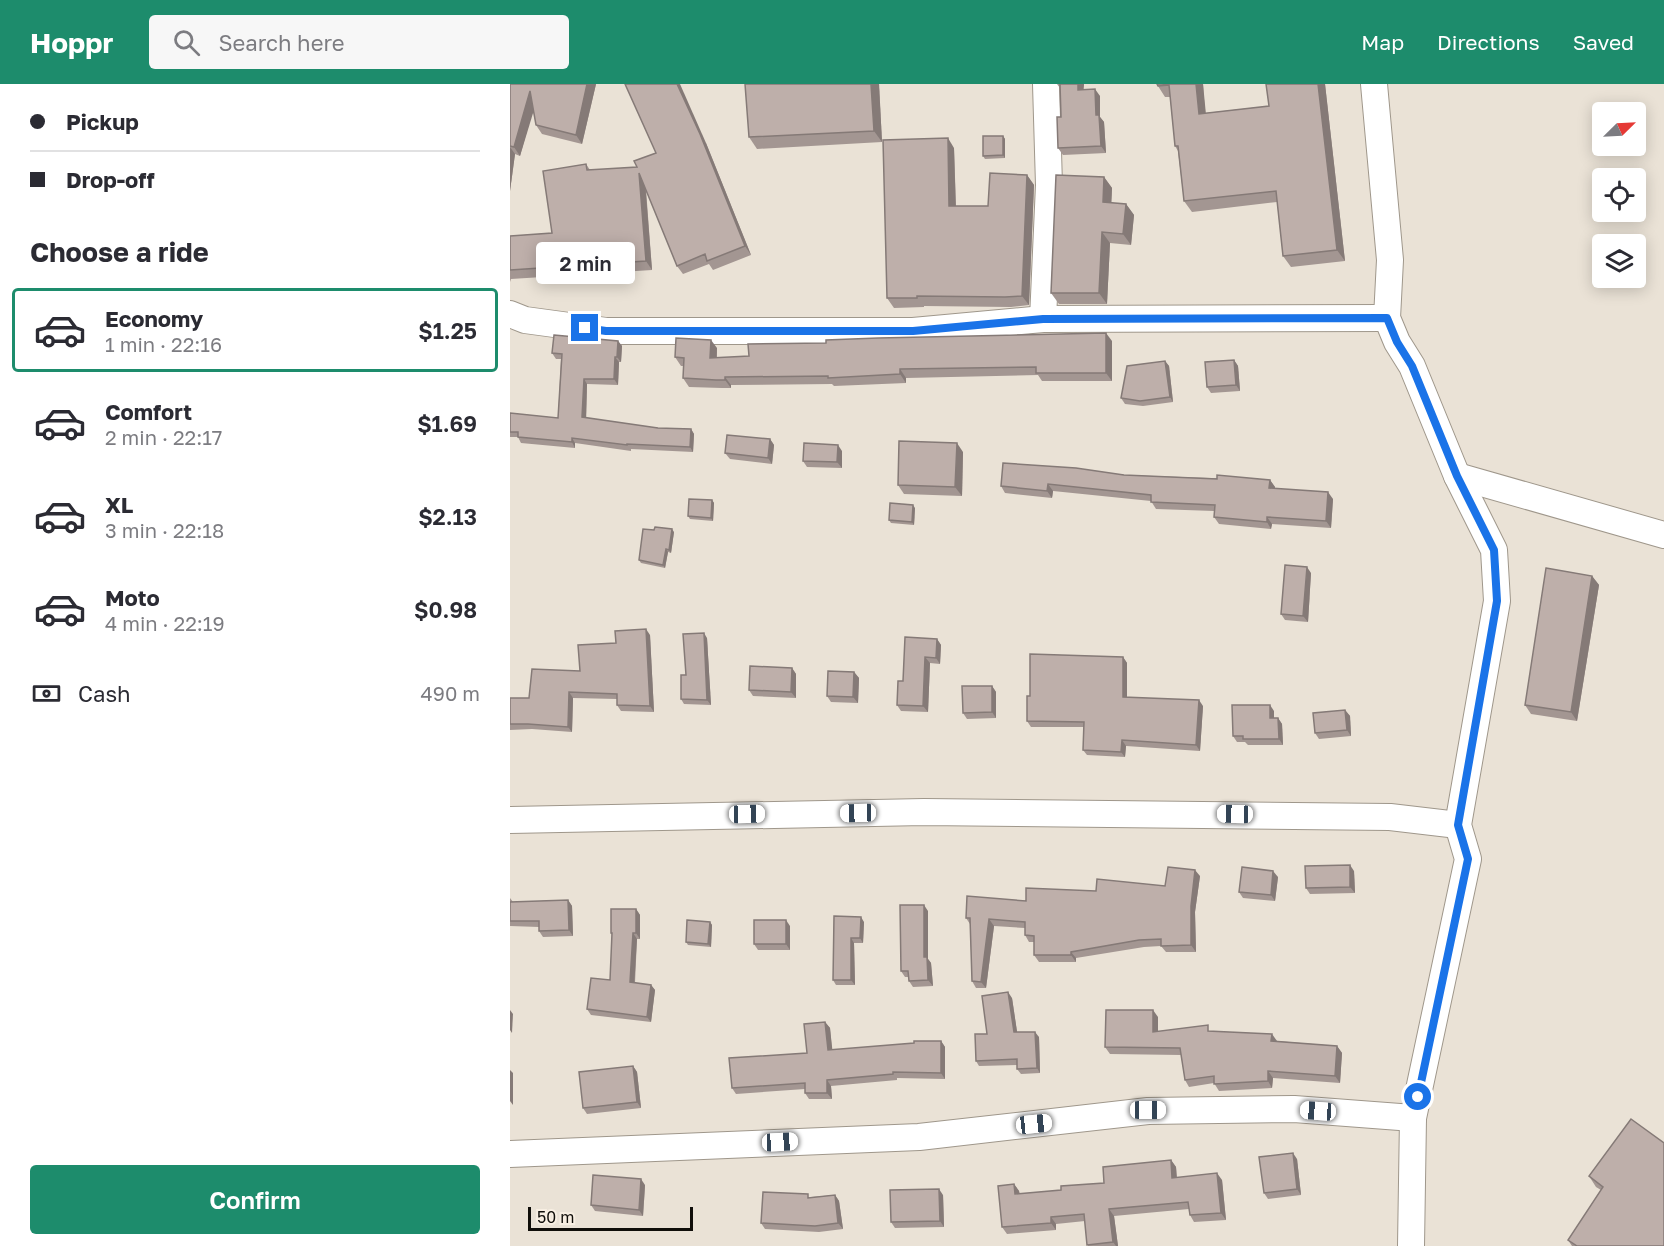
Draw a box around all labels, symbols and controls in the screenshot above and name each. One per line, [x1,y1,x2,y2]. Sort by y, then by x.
search box [149,15,569,69]
text: Hoppr [30,26,113,59]
icon: search [170,26,203,59]
text: Search here [218,29,345,56]
text: Map [1361,29,1404,55]
text: Directions [1437,29,1540,55]
text: Saved [1573,29,1634,55]
north arrow [1592,102,1646,156]
map controls [1592,102,1646,288]
text: Pickup [66,108,139,135]
text: Drop-off [66,166,155,193]
button: locate [1592,168,1646,222]
button: layers [1592,234,1646,288]
text: Choose a ride [30,236,209,268]
callout: 2 min [536,241,634,283]
text: 2 min [560,251,612,275]
icon: car [33,303,87,357]
text: Economy [105,305,203,332]
route end [571,314,598,341]
text: $1.25 [418,317,477,344]
text: 1 min · 22:16 [105,332,222,356]
icon: car [33,396,87,450]
text: Comfort [105,398,192,425]
text: $1.69 [417,410,477,437]
text: 2 min · 22:17 [105,425,222,449]
icon: car [33,489,87,543]
text: XL [105,491,133,518]
text: $2.13 [418,503,477,530]
text: 3 min · 22:18 [105,518,224,542]
icon: car [33,582,87,636]
text: Moto [105,584,160,611]
text: $0.98 [414,596,477,623]
text: 4 min · 22:19 [105,611,225,635]
icon: cash [30,677,63,710]
text: Cash [78,680,131,707]
text: 490 m [421,681,480,705]
car [840,804,876,822]
car [729,805,765,823]
car [1217,805,1253,823]
route start [1404,1083,1431,1110]
car [1130,1101,1166,1119]
car [1299,1101,1337,1121]
car [1015,1113,1053,1135]
car [762,1132,798,1152]
button: Confirm [30,1165,480,1234]
scale bar [528,1204,693,1232]
text: 50 m [537,1207,574,1227]

